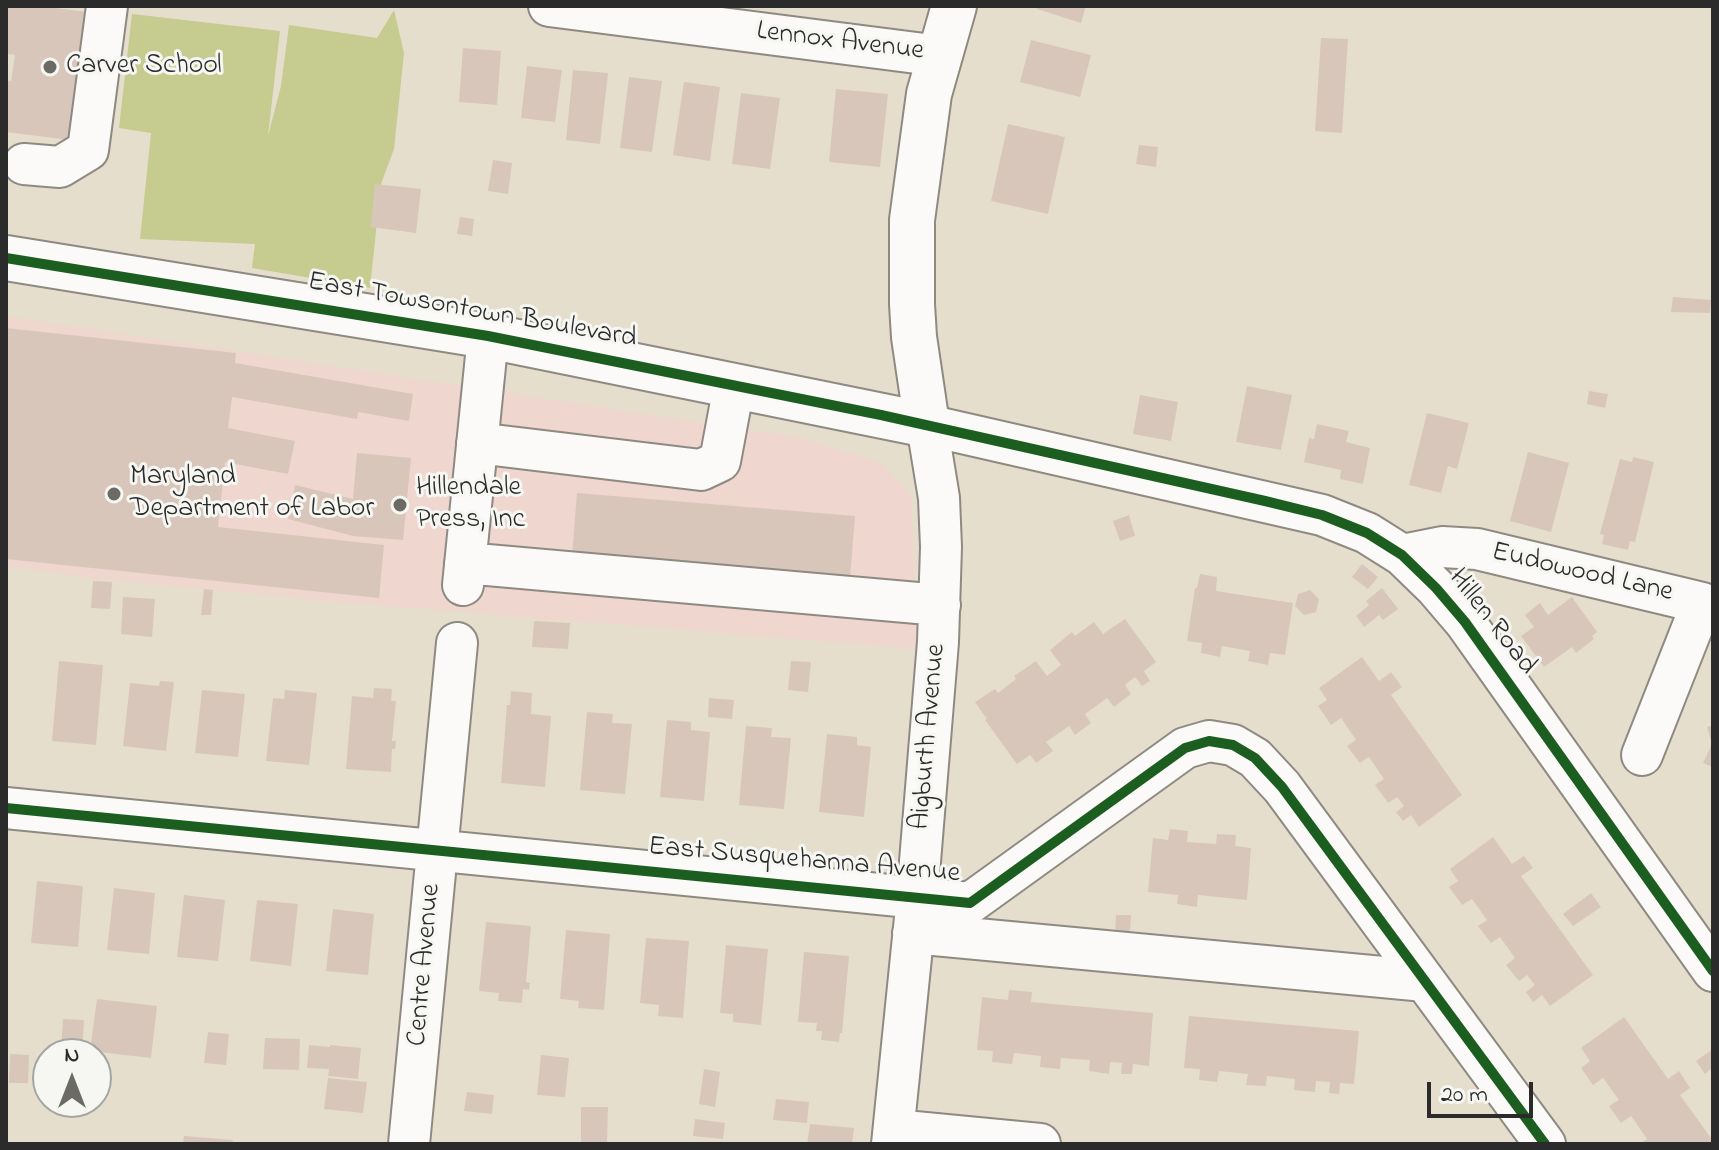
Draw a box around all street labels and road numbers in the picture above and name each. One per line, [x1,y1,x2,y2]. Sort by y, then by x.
street label: Lennox Avenue [754,16,926,70]
street label: East Towsontown Boulevard [305,267,639,357]
street label: Eudowood Lane [1488,537,1676,611]
street label: Hillen Road [1439,563,1543,683]
street label: Aigburth Avenue [905,643,955,831]
street label: East Susquehanna Avenue [647,832,961,892]
street label: Centre Avenue [402,882,450,1048]

